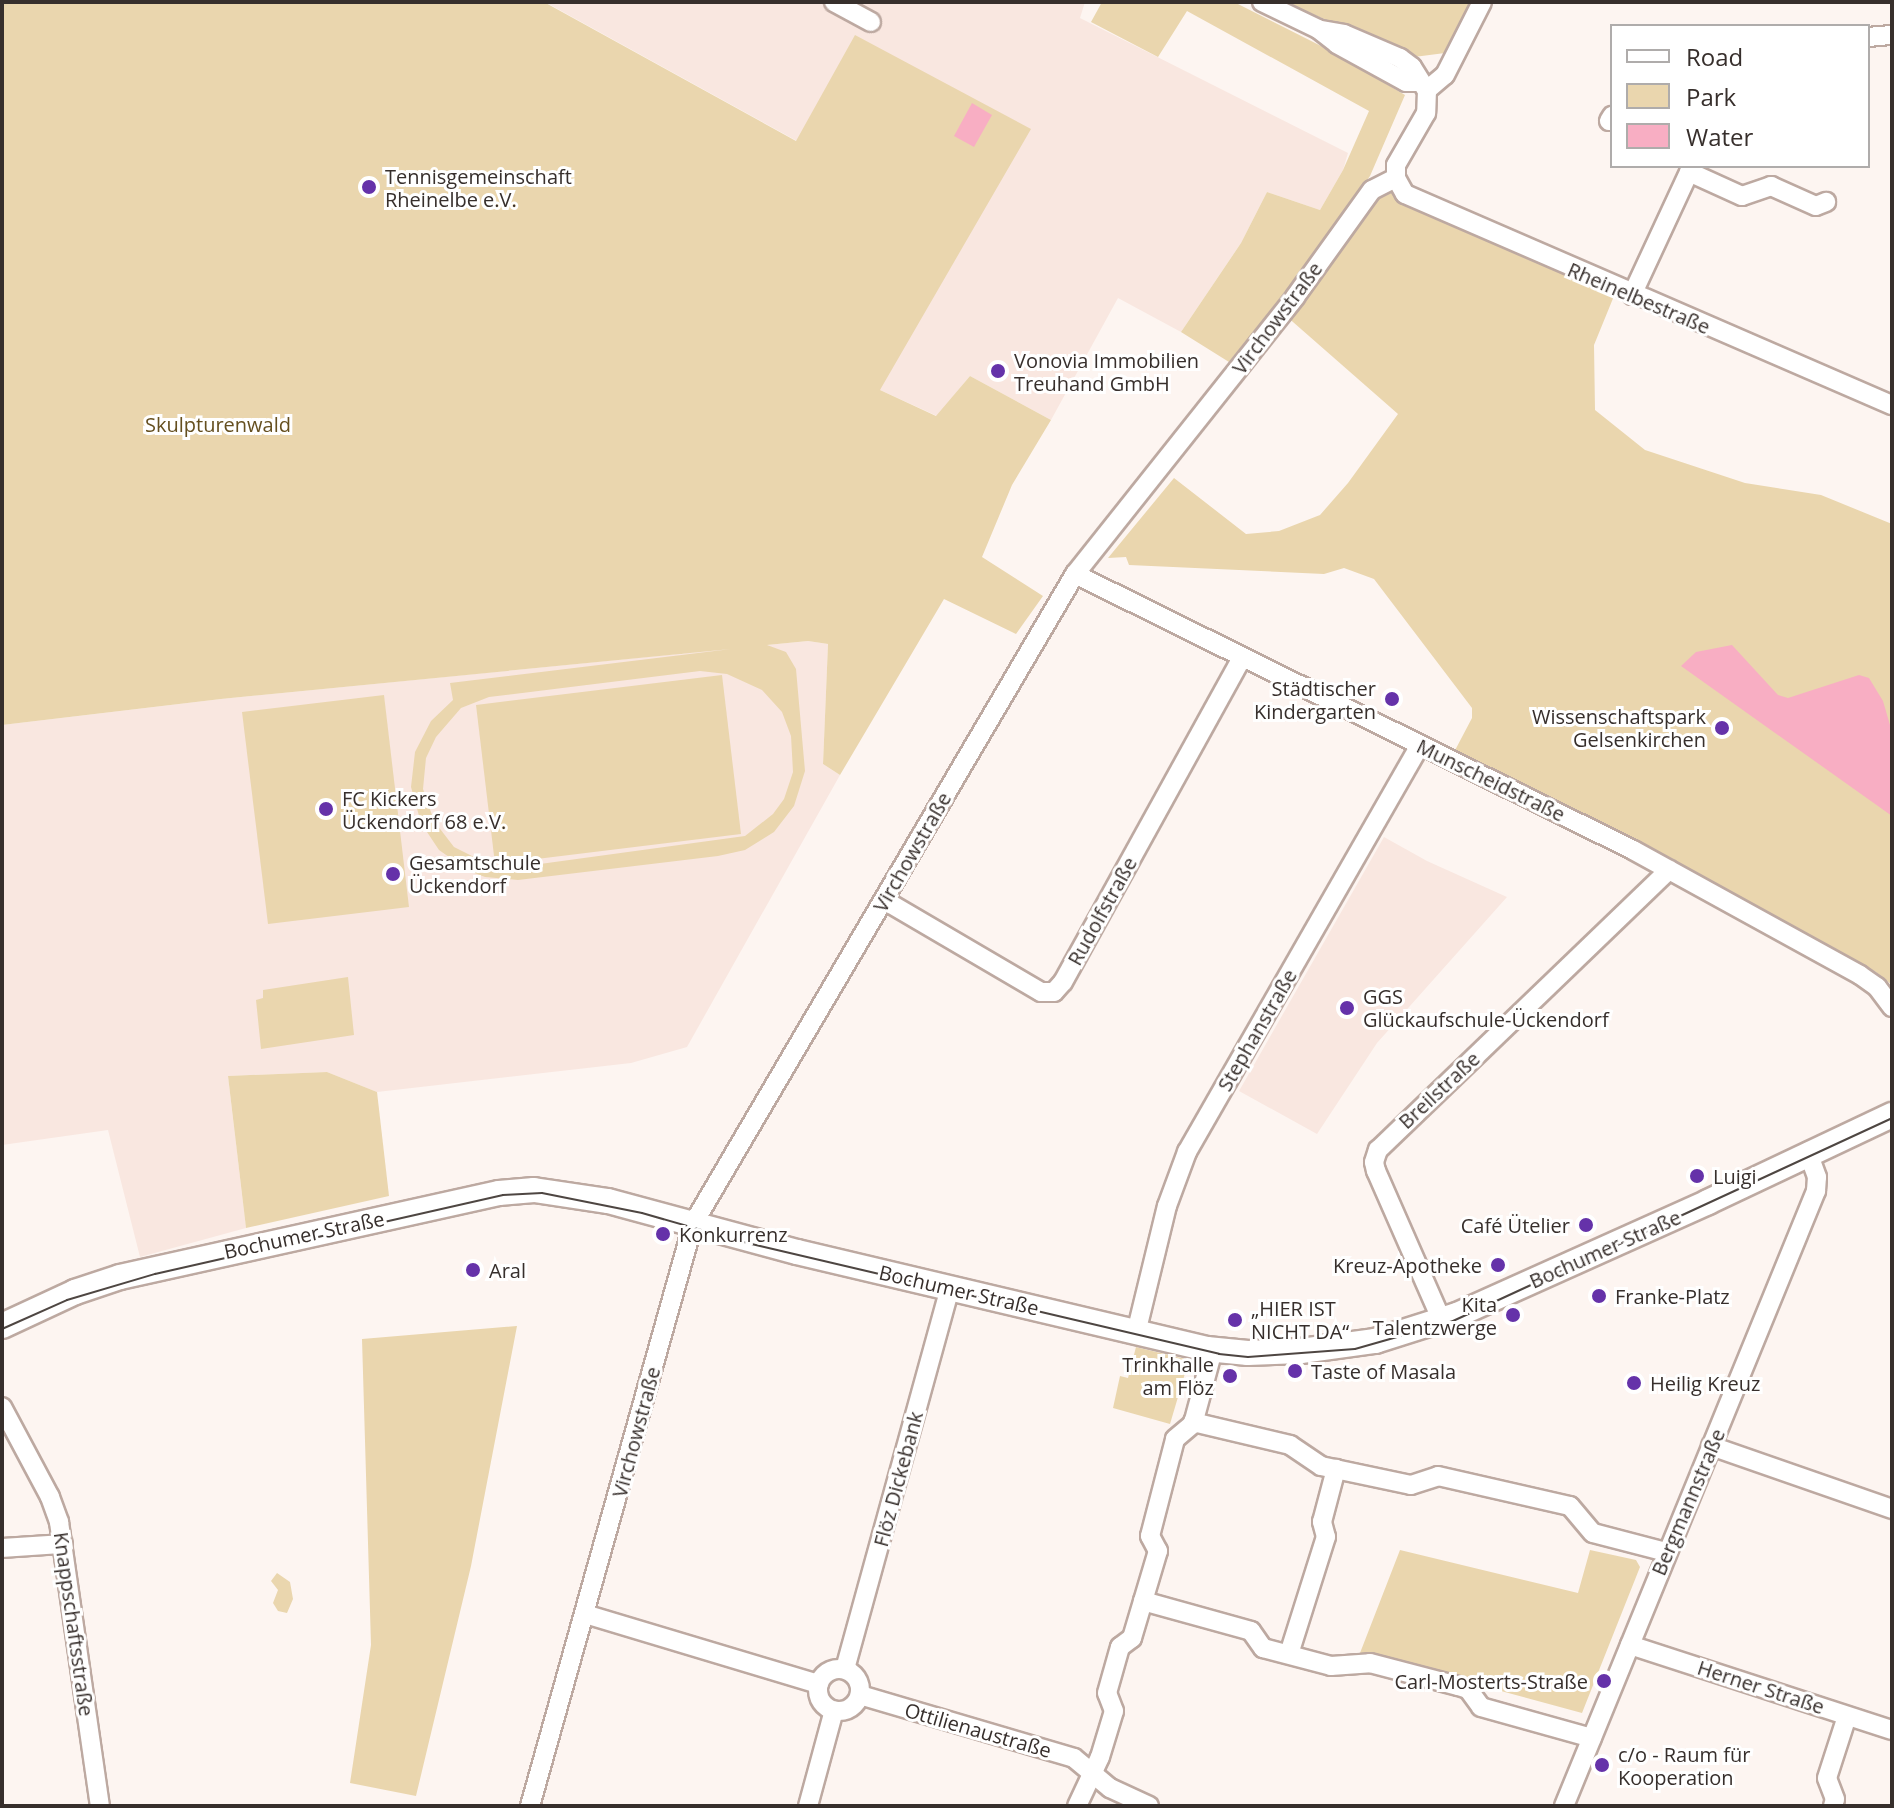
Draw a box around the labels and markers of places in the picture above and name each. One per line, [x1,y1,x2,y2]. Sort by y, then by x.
place label: Tennisgemeinschaft Rheinelbe e.V. [385,164,572,211]
marker: Tennisgemeinschaft Rheinelbe e.V. [360,178,378,196]
place label: Vonovia Immobilien Treuhand GmbH [1014,348,1199,395]
marker: Vonovia Immobilien Treuhand GmbH [989,362,1007,380]
place label: Städtischer Kindergarten [1254,676,1376,723]
marker: Städtischer Kindergarten [1383,690,1401,708]
place label: Wissenschaftspark Gelsenkirchen [1532,704,1706,751]
marker: Wissenschaftspark Gelsenkirchen [1713,719,1731,737]
place label: FC Kickers Ückendorf 68 e.V. [342,786,506,833]
marker: FC Kickers Ückendorf 68 e.V. [317,800,335,818]
place label: Gesamtschule Ückendorf [409,850,541,897]
marker: Gesamtschule Ückendorf [384,865,402,883]
place label: GGS Glückaufschule-Ückendorf [1363,984,1609,1031]
marker: GGS Glückaufschule-Ückendorf [1338,999,1356,1017]
place label: Luigi [1713,1164,1757,1188]
marker: Luigi [1688,1167,1706,1185]
place label: Café Ütelier [1461,1213,1570,1237]
marker: Café Ütelier [1577,1216,1595,1234]
place label: Konkurrenz [679,1222,788,1246]
marker: Konkurrenz [654,1225,672,1243]
place label: Kreuz-Apotheke [1333,1253,1482,1277]
marker: Kreuz-Apotheke [1489,1256,1507,1274]
place label: Aral [489,1258,526,1282]
marker: Aral [464,1261,482,1279]
place label: Franke-Platz [1615,1284,1730,1308]
marker: Franke-Platz [1590,1287,1608,1305]
place label: Kita Talentzwerge [1373,1292,1497,1339]
place label: „HIER IST NICHT DA“ [1251,1296,1349,1343]
marker: Kita Talentzwerge [1504,1306,1522,1324]
marker: „HIER IST NICHT DA“ [1226,1311,1244,1329]
place label: Trinkhalle am Flöz [1122,1352,1214,1399]
place label: Taste of Masala [1311,1359,1456,1383]
marker: Taste of Masala [1286,1362,1304,1380]
marker: Trinkhalle am Flöz [1221,1367,1239,1385]
place label: Heilig Kreuz [1650,1371,1760,1395]
marker: Heilig Kreuz [1625,1374,1643,1392]
place label: Carl-Mosterts-Straße [1394,1669,1588,1693]
marker: Carl-Mosterts-Straße [1595,1672,1613,1690]
place label: c/o - Raum für Kooperation [1618,1742,1750,1789]
marker: c/o - Raum für Kooperation [1593,1756,1611,1774]

